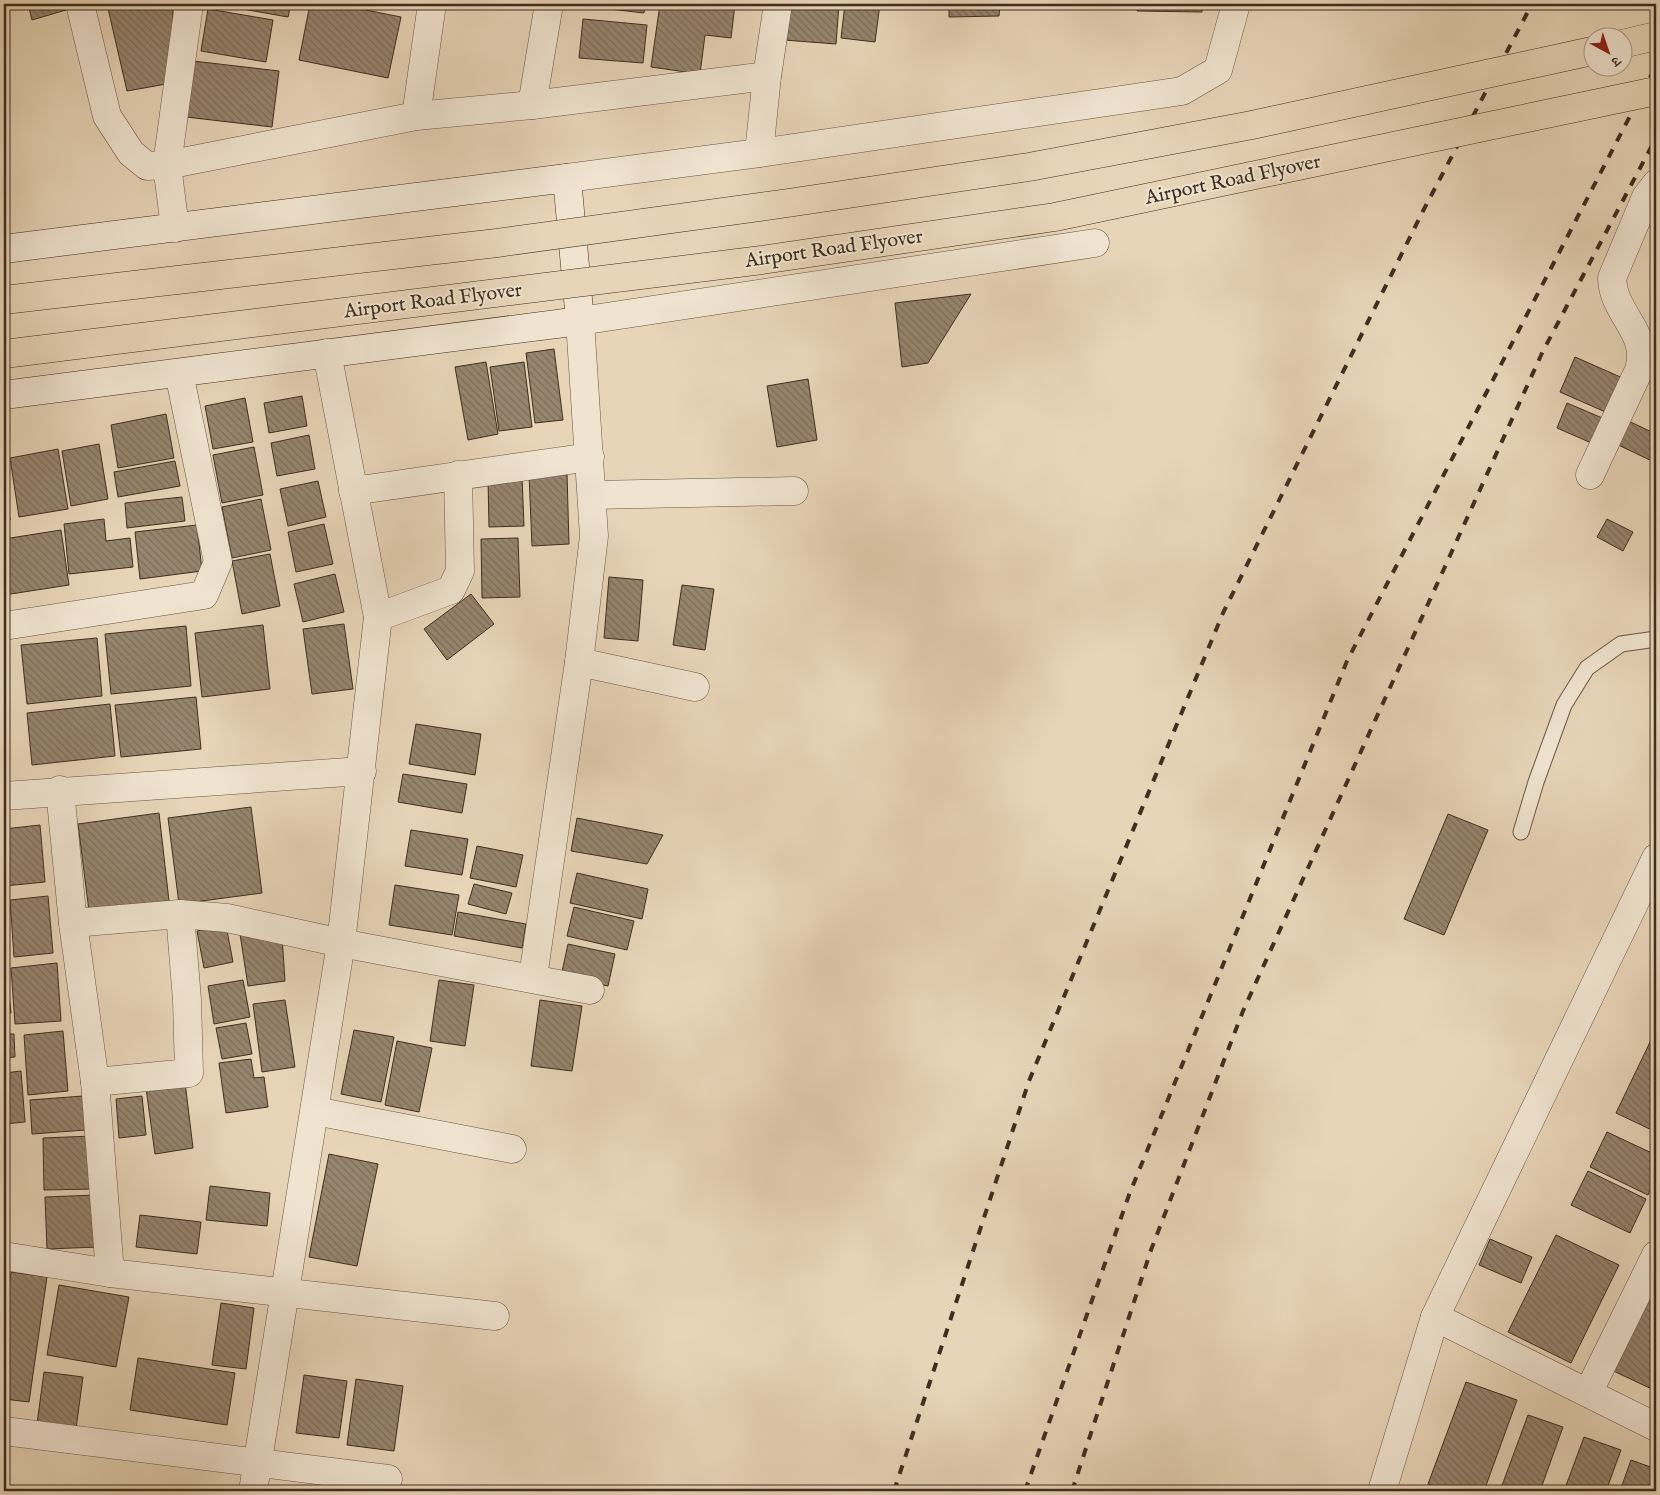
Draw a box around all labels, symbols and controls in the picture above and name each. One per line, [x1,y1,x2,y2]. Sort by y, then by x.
north arrow [1582,28,1632,78]
text: उ [1607,51,1625,71]
street label: Airport Road Flyover [1142,149,1324,211]
street label: Airport Road Flyover [743,224,925,274]
street label: Airport Road Flyover [342,278,524,324]

